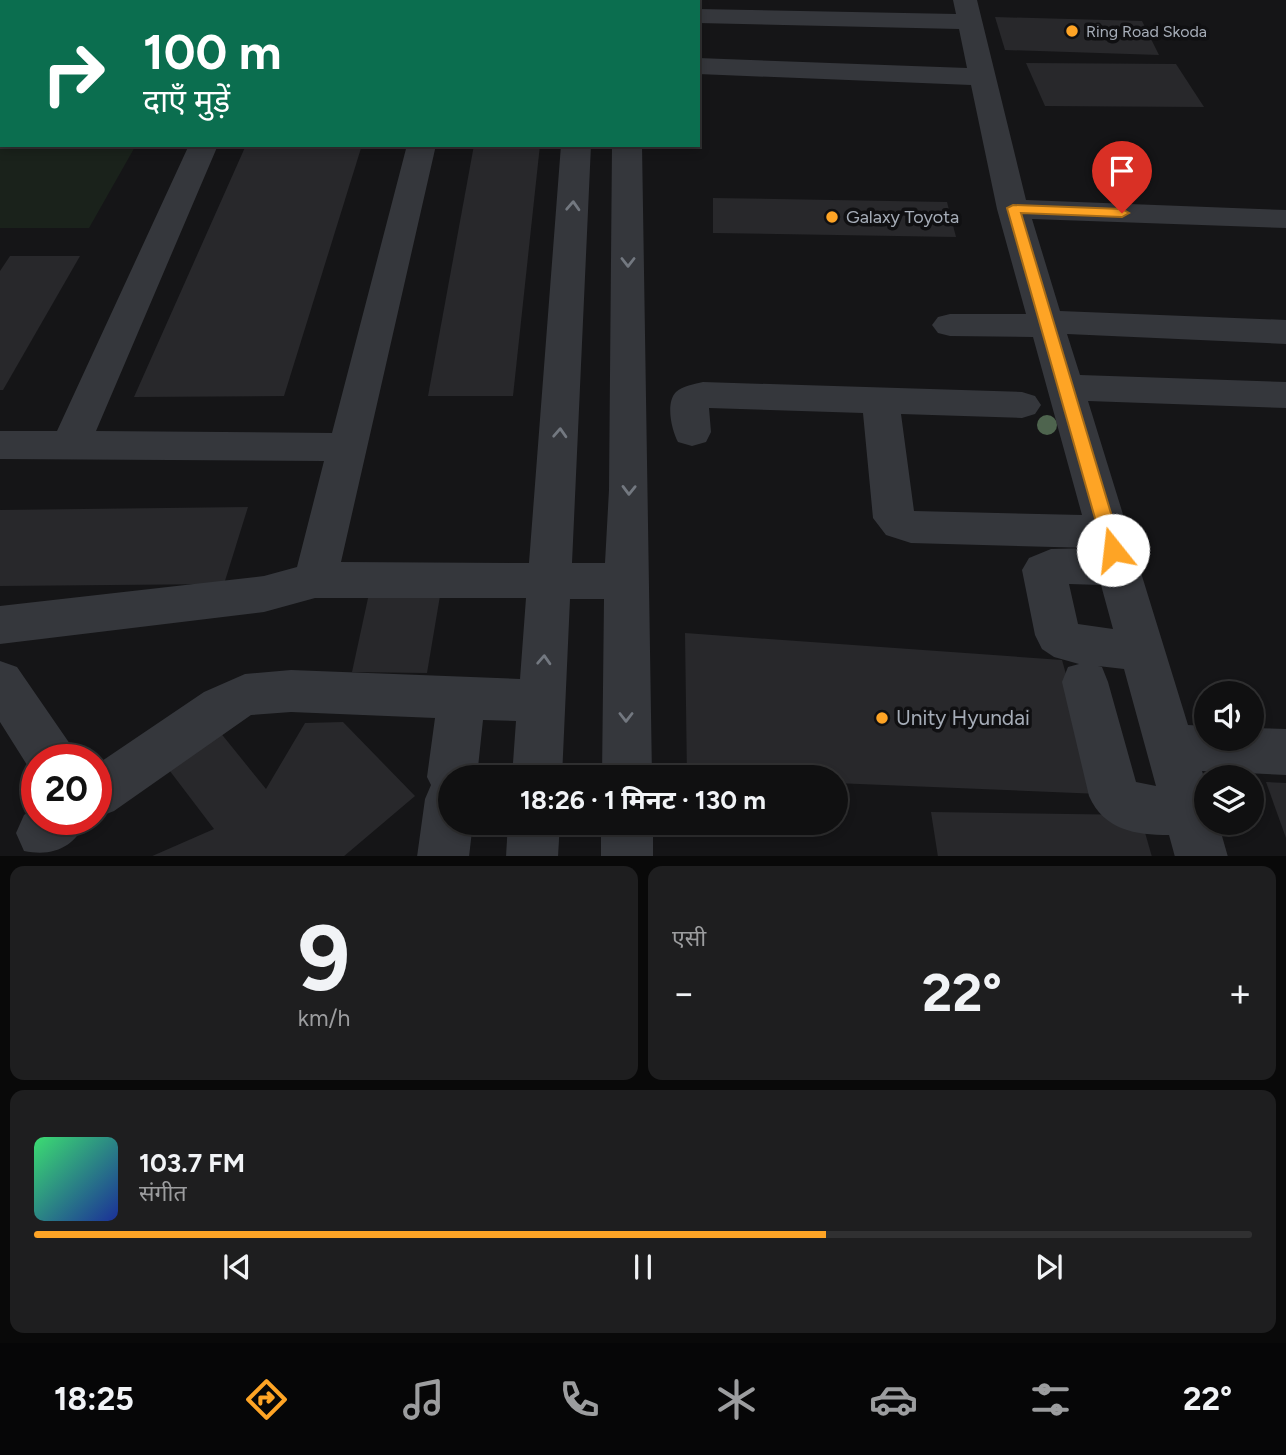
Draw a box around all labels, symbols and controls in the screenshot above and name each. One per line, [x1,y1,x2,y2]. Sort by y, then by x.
text: 100 m [143,22,282,81]
place label: Ring Road Skoda [1086,22,1207,41]
marker: Ring Road Skoda [1064,23,1080,39]
icon: right [28,28,119,119]
text: दाएँ मुड़ें [143,82,230,120]
pin [1092,141,1152,213]
icon: arrive [1103,152,1141,190]
one-way arrow [565,200,580,211]
place label: Galaxy Toyota [846,206,959,228]
marker: Galaxy Toyota [824,209,840,225]
one-way arrow [620,258,636,268]
one-way arrow [552,427,567,438]
one-way arrow [621,485,637,496]
position arrow [1076,513,1150,587]
one-way arrow [537,654,552,665]
map controls [1194,681,1264,835]
button: sound [1194,681,1264,751]
place label: Unity Hyundai [896,705,1030,730]
marker: Unity Hyundai [874,710,890,726]
one-way arrow [619,712,634,723]
speed limit sign: 20 [21,744,112,835]
button: layers [1194,765,1264,835]
text: 18:26 · 1 मिनट · 130 m [520,784,766,816]
text: 9 [298,904,350,1013]
text: एसी [672,924,706,952]
text: 22° [922,962,1002,1024]
text: − [672,970,696,1016]
text: + [1228,970,1252,1016]
text: km/h [298,1004,350,1032]
text: 103.7 FM [139,1147,245,1179]
text: संगीत [139,1179,187,1207]
icon: previous [218,1248,256,1286]
icon: pause [624,1248,662,1286]
icon: next [1030,1248,1068,1286]
icon: directions [242,1375,291,1424]
icon: music [399,1375,448,1424]
icon: phone [555,1375,604,1424]
icon: climate [712,1375,761,1424]
icon: car [869,1375,918,1424]
icon: filters [1026,1375,1075,1424]
text: 18:25 [54,1380,134,1418]
text: 22° [1183,1380,1232,1418]

